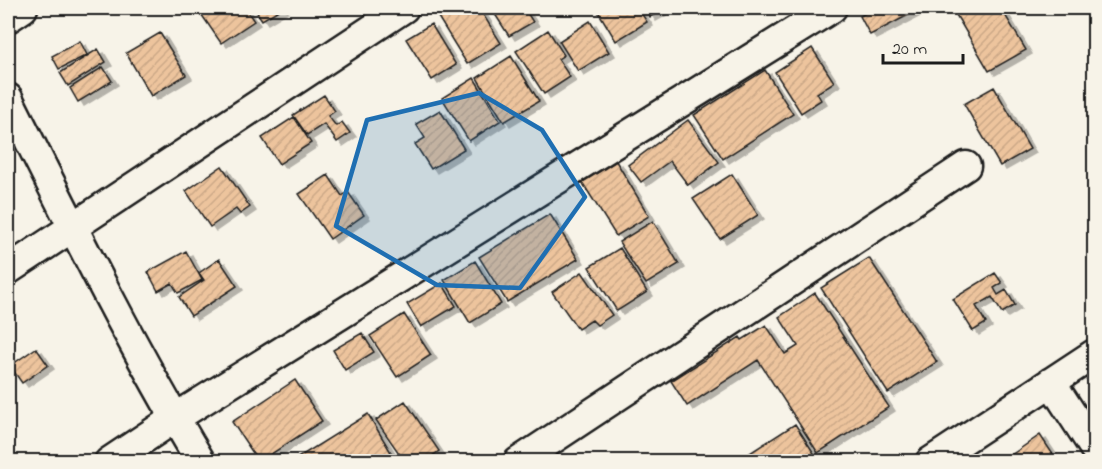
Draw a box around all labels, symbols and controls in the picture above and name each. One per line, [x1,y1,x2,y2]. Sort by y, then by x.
scale bar [883,27,962,65]
text: 20 m [892,37,927,63]

